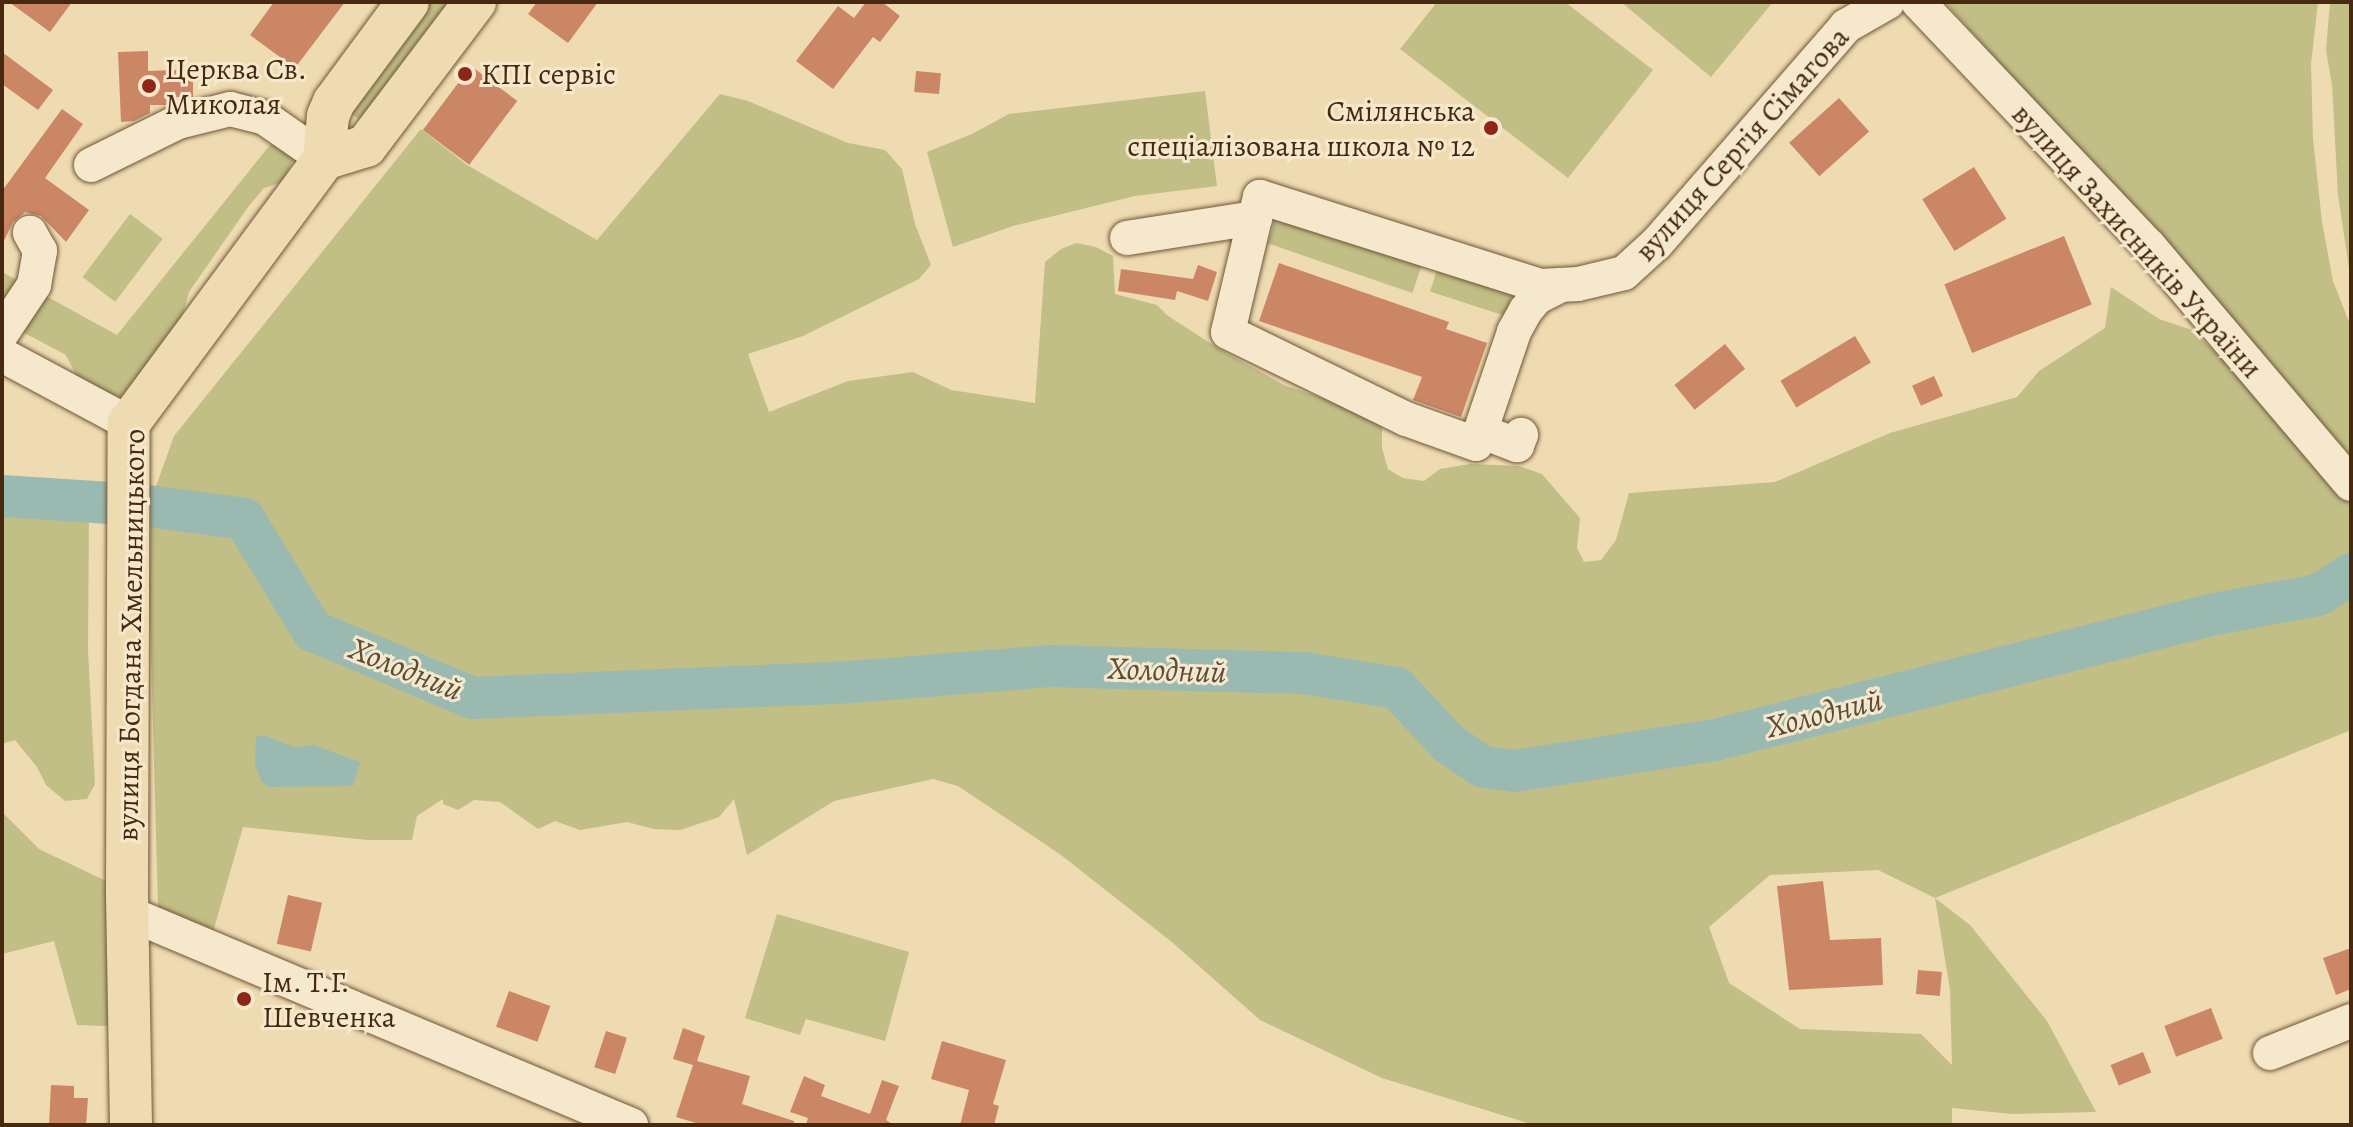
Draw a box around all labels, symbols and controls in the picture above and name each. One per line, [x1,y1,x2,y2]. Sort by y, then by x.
street label: вулиця Сергія Сімагова [1627,19,1857,269]
place label: Церква Св. Миколая [165,51,307,122]
place label: КПІ сервіс [481,56,616,92]
marker: КПІ сервіс [456,65,474,83]
marker: Церква Св. Миколая [140,77,158,95]
place label: Смілянська спеціалізована школа № 12 [1127,93,1475,164]
street label: вулиця Захисників України [2004,96,2270,386]
marker: Смілянська спеціалізована школа № 12 [1482,119,1500,137]
street label: вулиця Богдана Хмельницького [109,428,153,842]
water label: Холодний [344,629,468,709]
water label: Холодний [1107,649,1227,691]
water label: Холодний [1762,680,1886,746]
place label: Ім. Т.Г. Шевченка [262,964,396,1034]
marker: Ім. Т.Г. Шевченка [233,988,255,1010]

